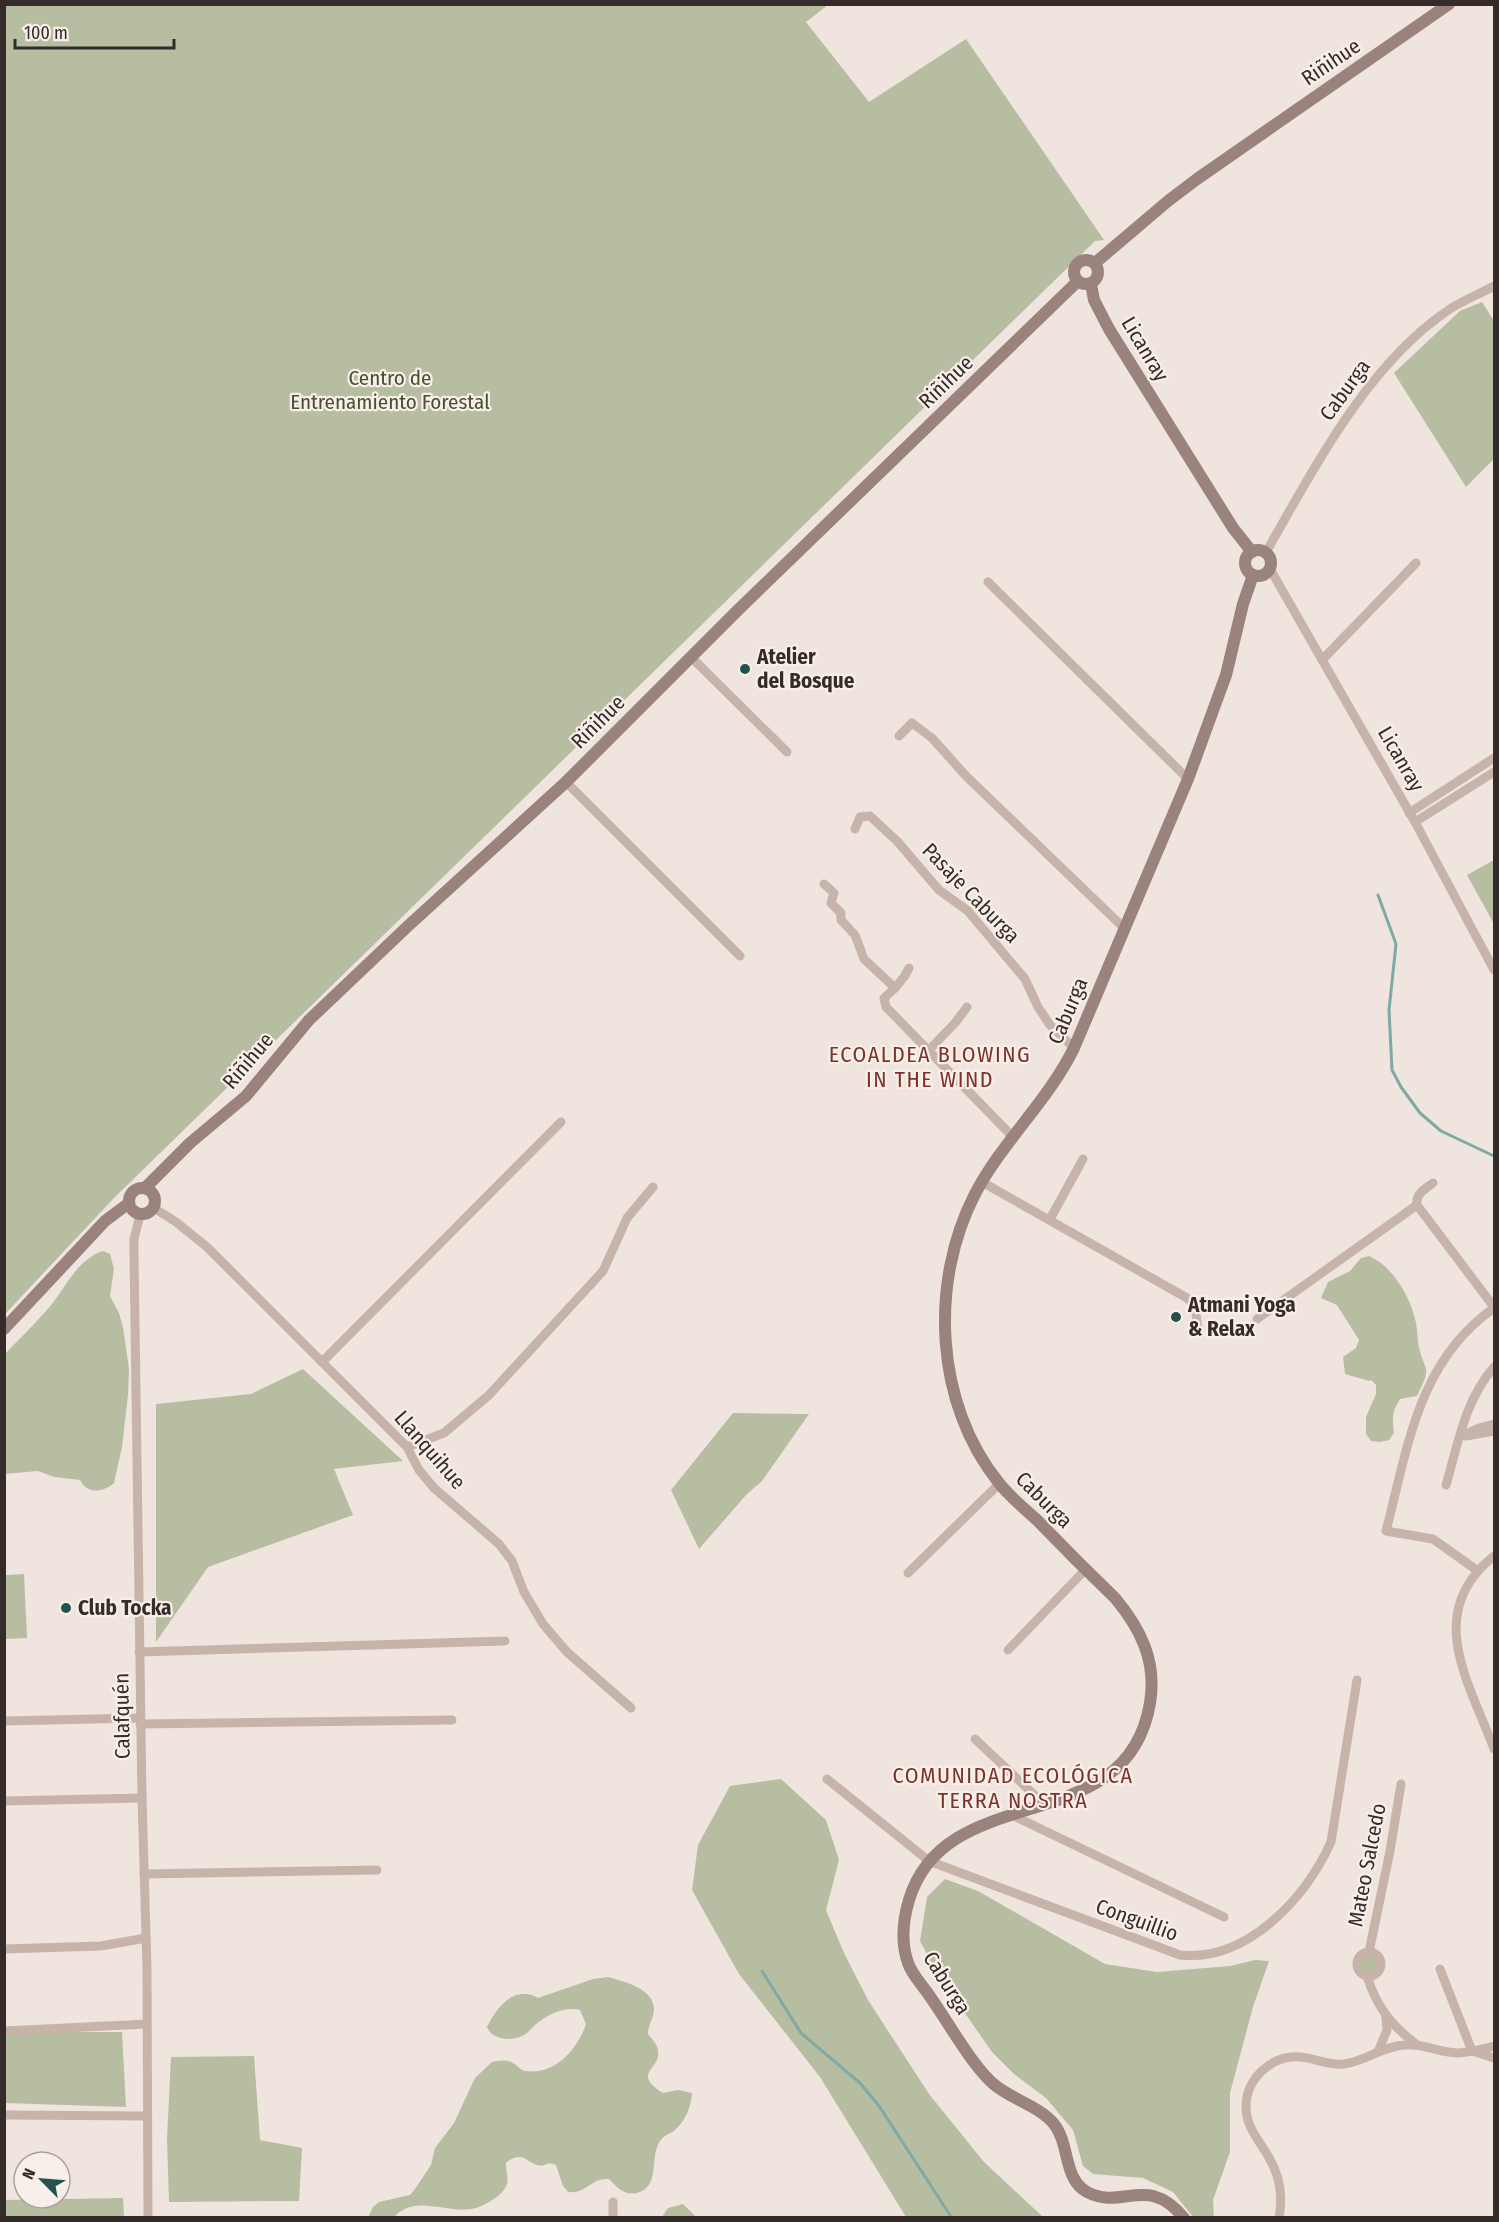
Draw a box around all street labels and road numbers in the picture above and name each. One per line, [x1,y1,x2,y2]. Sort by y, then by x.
street label: Riñihue [1297,33,1365,91]
street label: Licanray [1116,312,1175,387]
street label: Riñihue [913,350,979,414]
street label: Caburga [1314,354,1376,426]
street label: Riñihue [566,690,630,754]
street label: Licanray [1372,722,1430,797]
street label: Pasaje Caburga [917,837,1025,949]
street label: Caburga [1042,974,1094,1048]
street label: Riñihue [217,1028,279,1094]
street label: Llanquihue [389,1405,471,1495]
street label: Caburga [1010,1466,1078,1534]
street label: Calafquén [108,1673,136,1759]
street label: Mateo Salcedo [1342,1801,1392,1929]
street label: Conguillio [1092,1893,1182,1947]
street label: Caburga [918,1947,976,2019]

